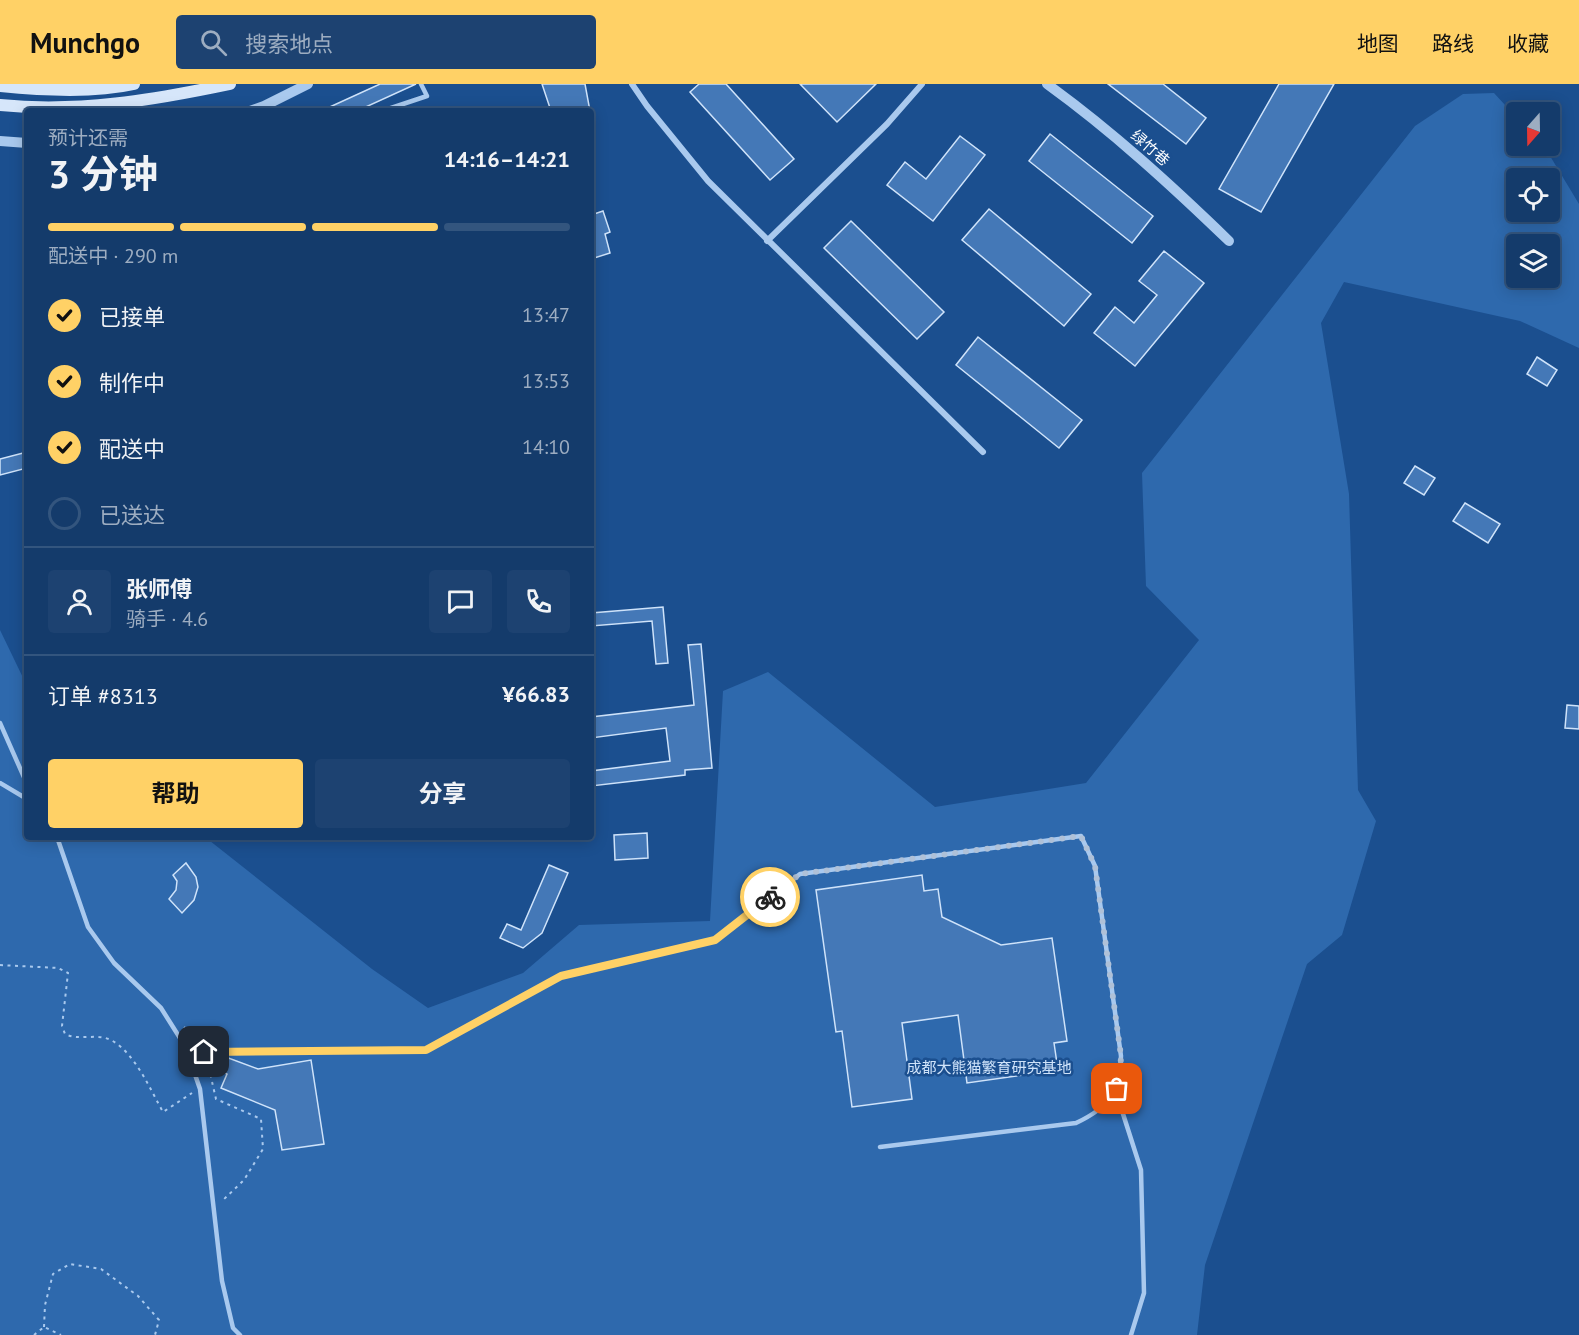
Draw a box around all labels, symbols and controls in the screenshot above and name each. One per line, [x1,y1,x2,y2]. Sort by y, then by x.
search box [176,15,596,69]
text: Munchgo [30,24,140,61]
icon: search [197,26,230,59]
text: 搜索地点 [245,30,333,58]
text: 地图 [1357,30,1399,57]
text: 路线 [1432,30,1474,57]
text: 收藏 [1507,30,1549,57]
north arrow [1506,102,1560,156]
map controls [1506,102,1560,288]
text: 预计还需 [48,125,128,151]
street label: 绿竹巷 [1127,126,1174,170]
text: 14:16–14:21 [444,145,570,173]
text: 3 分钟 [48,148,158,199]
button: locate [1506,168,1560,222]
button: layers [1506,234,1560,288]
text: 配送中 · 290 m [48,243,178,269]
icon: check [48,299,81,332]
text: 13:47 [522,302,570,328]
text: 已接单 [99,303,165,331]
icon: check [48,365,81,398]
text: 13:53 [522,368,570,394]
text: 制作中 [99,369,165,397]
icon: check [48,431,81,464]
text: 14:10 [522,434,570,460]
text: 配送中 [99,435,165,463]
text: 已送达 [99,501,165,529]
button: person [48,570,111,633]
button: chat [429,570,492,633]
button: phone [507,570,570,633]
text: 张师傅 [126,575,192,603]
text: 骑手 · 4.6 [126,606,208,632]
text: ¥66.83 [502,680,570,708]
text: 订单 #8313 [48,682,158,710]
button: 帮助 [48,759,303,828]
button: 分享 [315,759,570,828]
courier [740,867,800,927]
icon: bike [754,881,787,914]
pin [178,1026,229,1077]
icon: home [187,1035,220,1068]
park label: 成都大熊猫繁育研究基地 [906,1058,1072,1077]
pin [1091,1063,1142,1114]
icon: bag [1100,1072,1133,1105]

